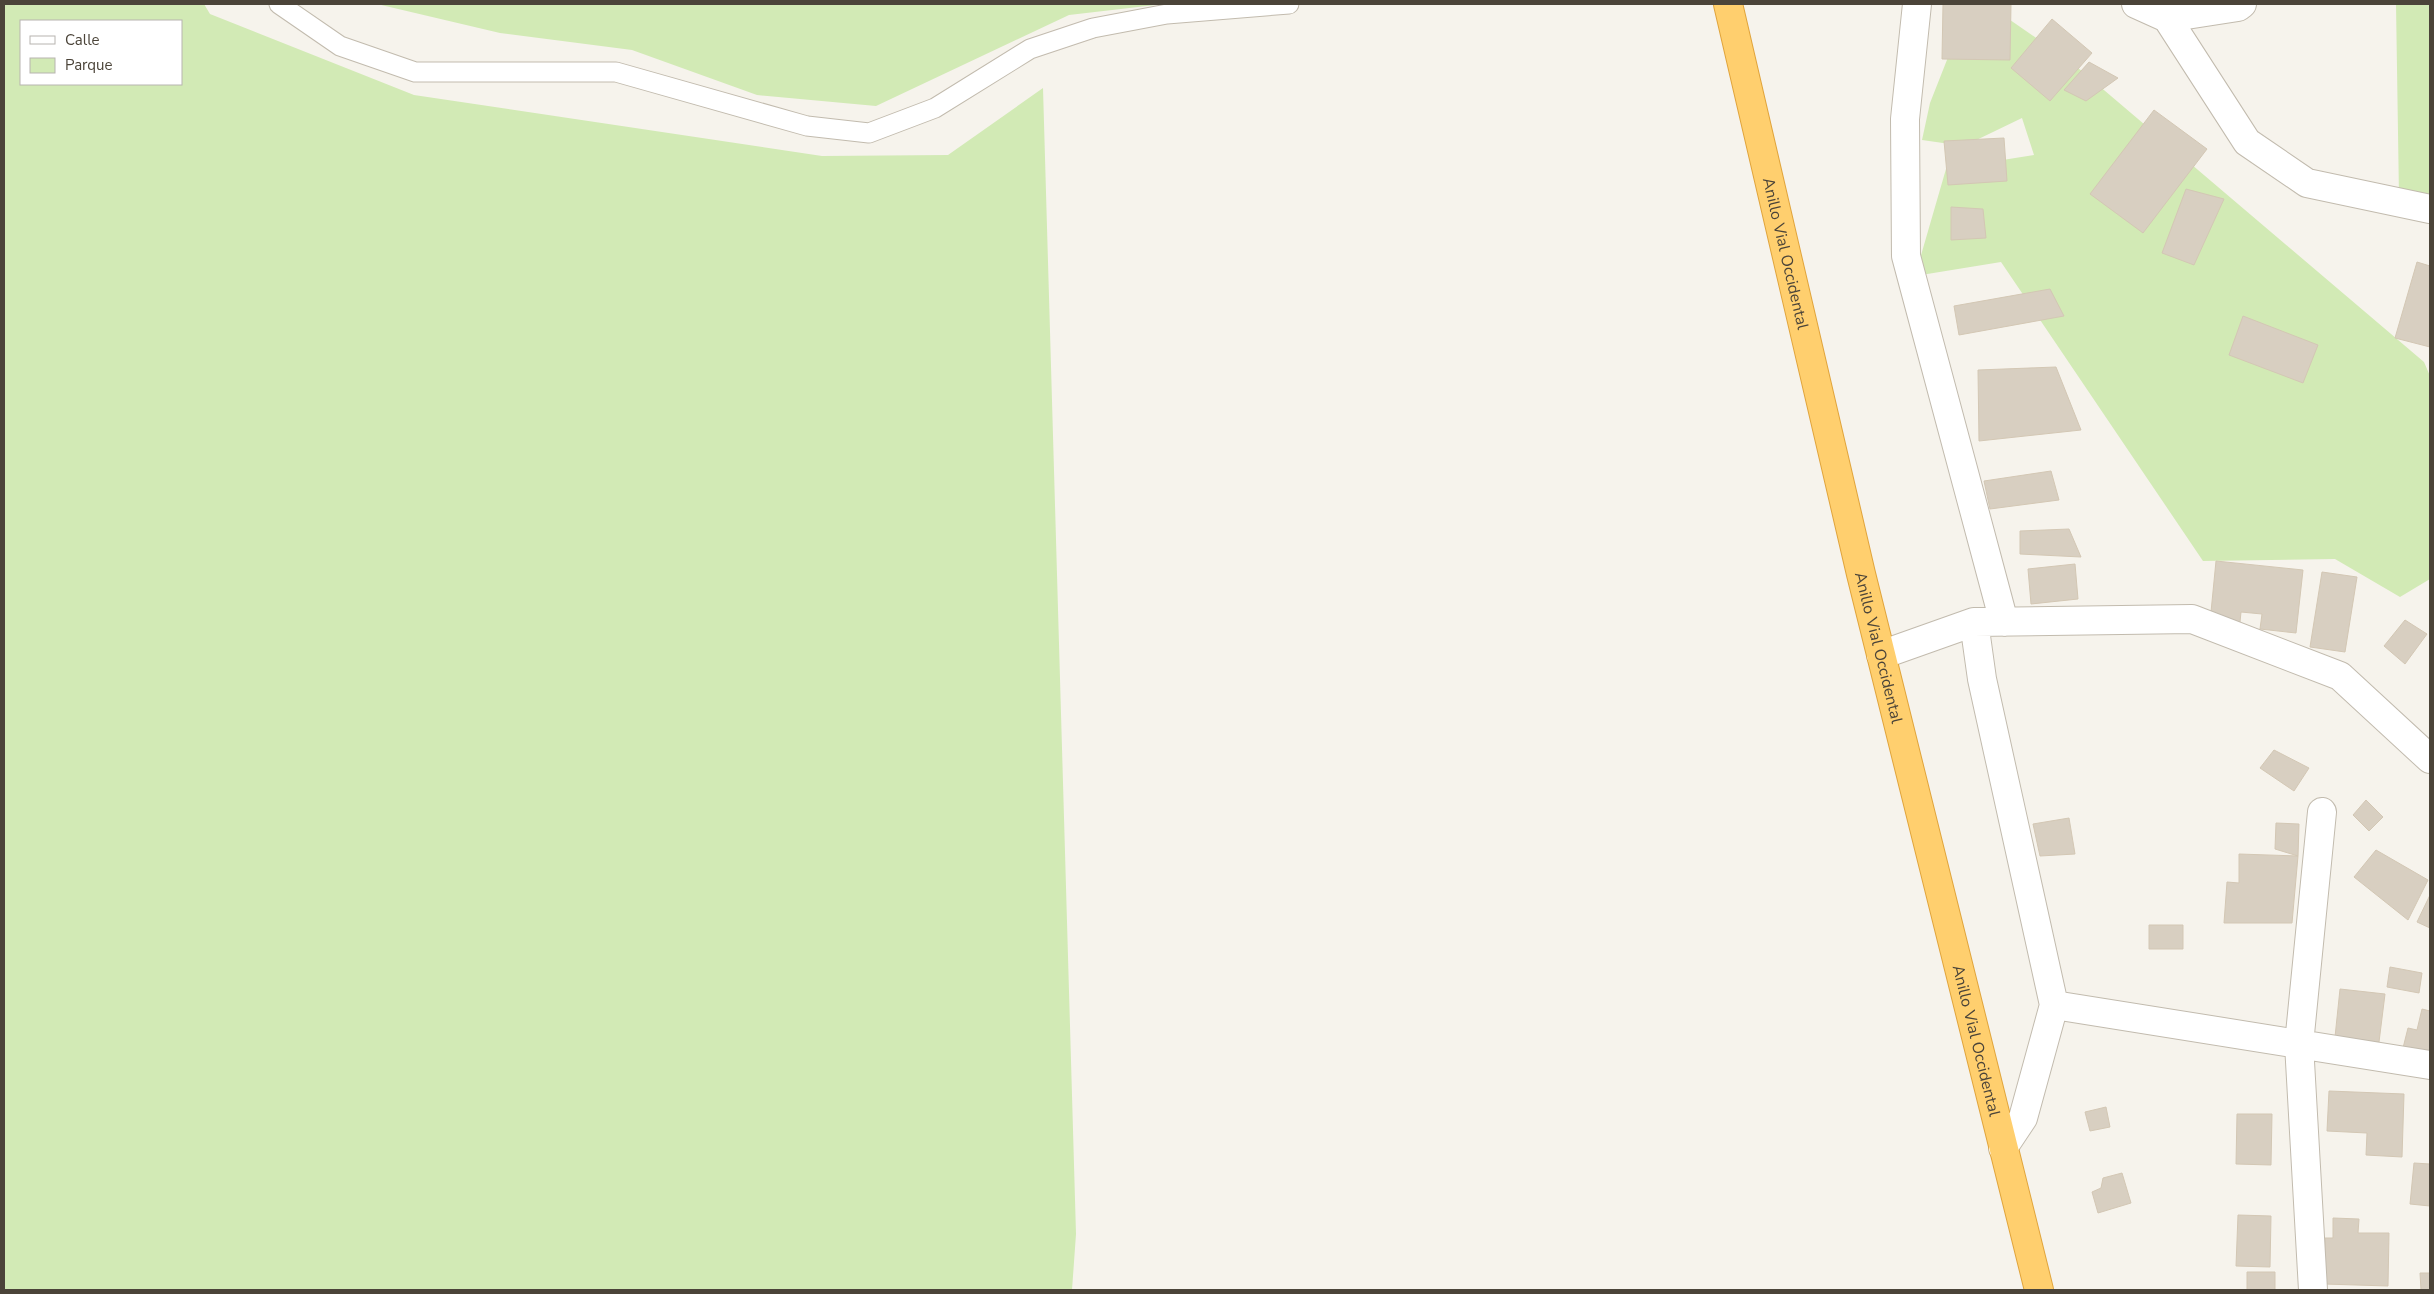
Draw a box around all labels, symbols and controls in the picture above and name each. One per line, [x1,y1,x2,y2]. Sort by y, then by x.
legend [20,20,182,85]
text: Calle [65,30,100,50]
text: Parque [65,55,113,75]
street label: Anillo Vial Occidental [1757,175,1814,332]
street label: Anillo Vial Occidental [1849,570,1908,726]
street label: Anillo Vial Occidental [1947,963,2005,1119]

